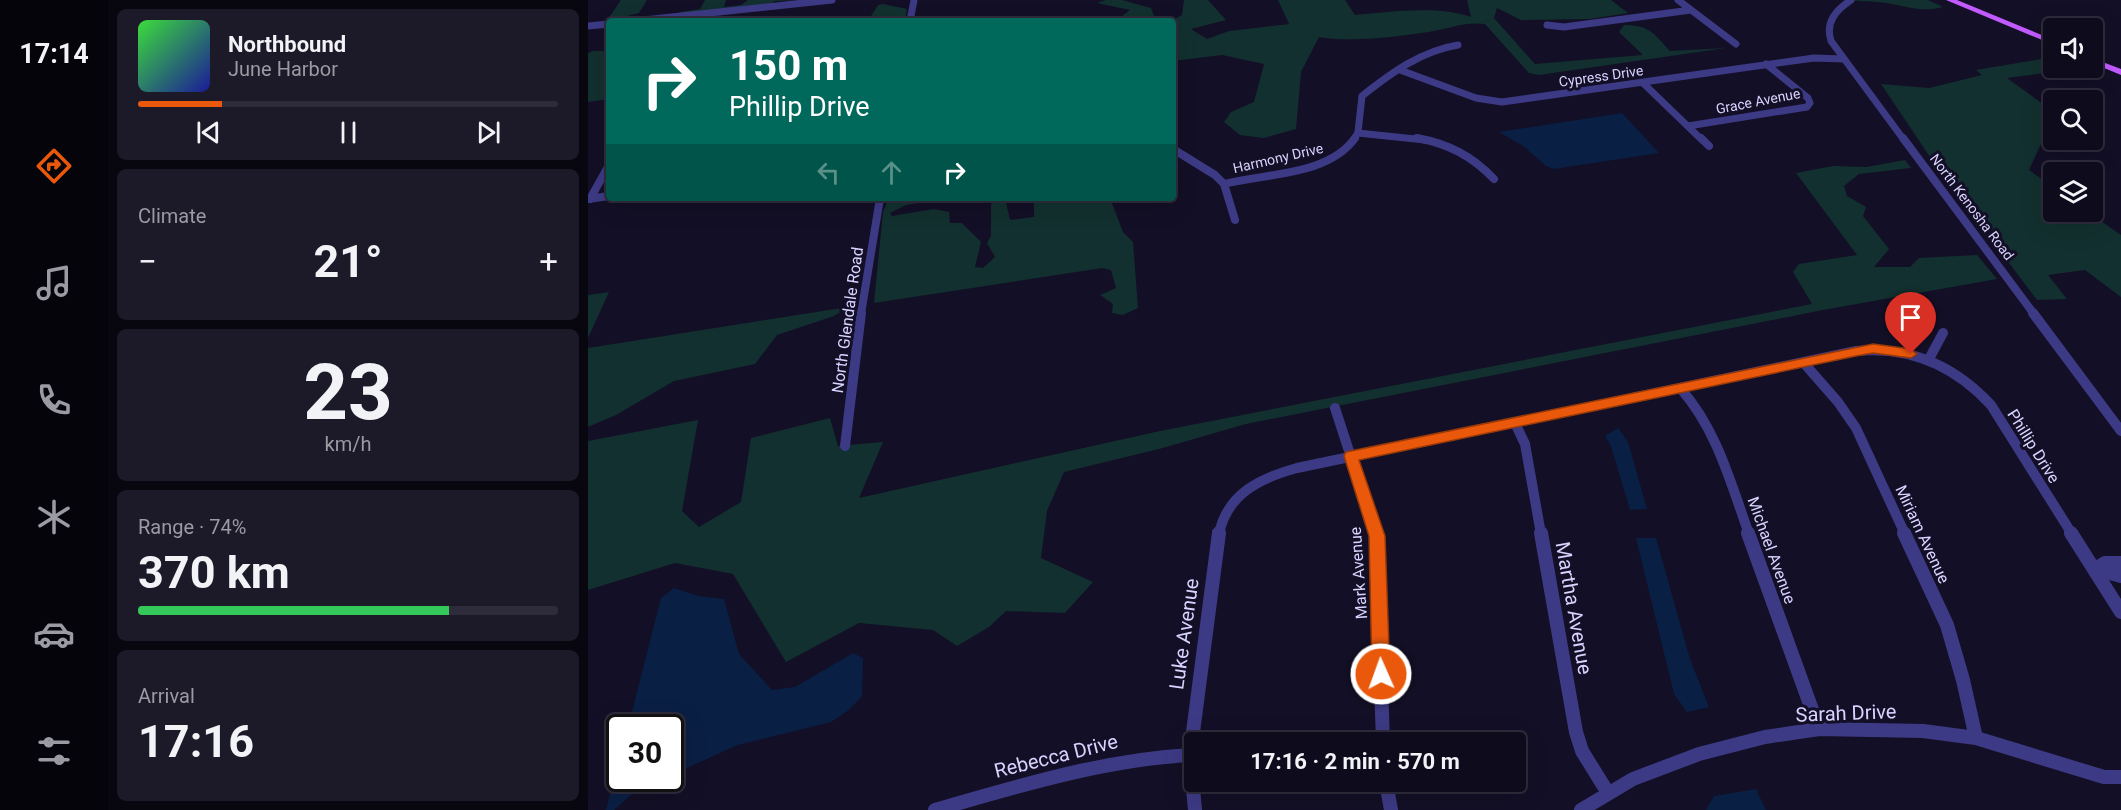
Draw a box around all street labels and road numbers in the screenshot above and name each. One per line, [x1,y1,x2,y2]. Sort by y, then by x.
street label: Cypress Drive [1558,62,1644,90]
street label: Grace Avenue [1714,85,1802,117]
street label: Harmony Drive [1231,140,1325,176]
street label: North Kenosha Road [1927,151,2017,263]
street label: North Glendale Road [828,246,867,394]
street label: Phillip Drive [2003,406,2064,487]
street label: Miriam Avenue [1891,482,1954,586]
street label: Michael Avenue [1743,494,1800,606]
street label: Mark Avenue [1346,526,1371,620]
street label: Martha Avenue [1551,540,1597,676]
street label: Luke Avenue [1164,577,1204,691]
street label: Sarah Drive [1795,699,1897,727]
street label: Rebecca Drive [992,729,1120,783]

